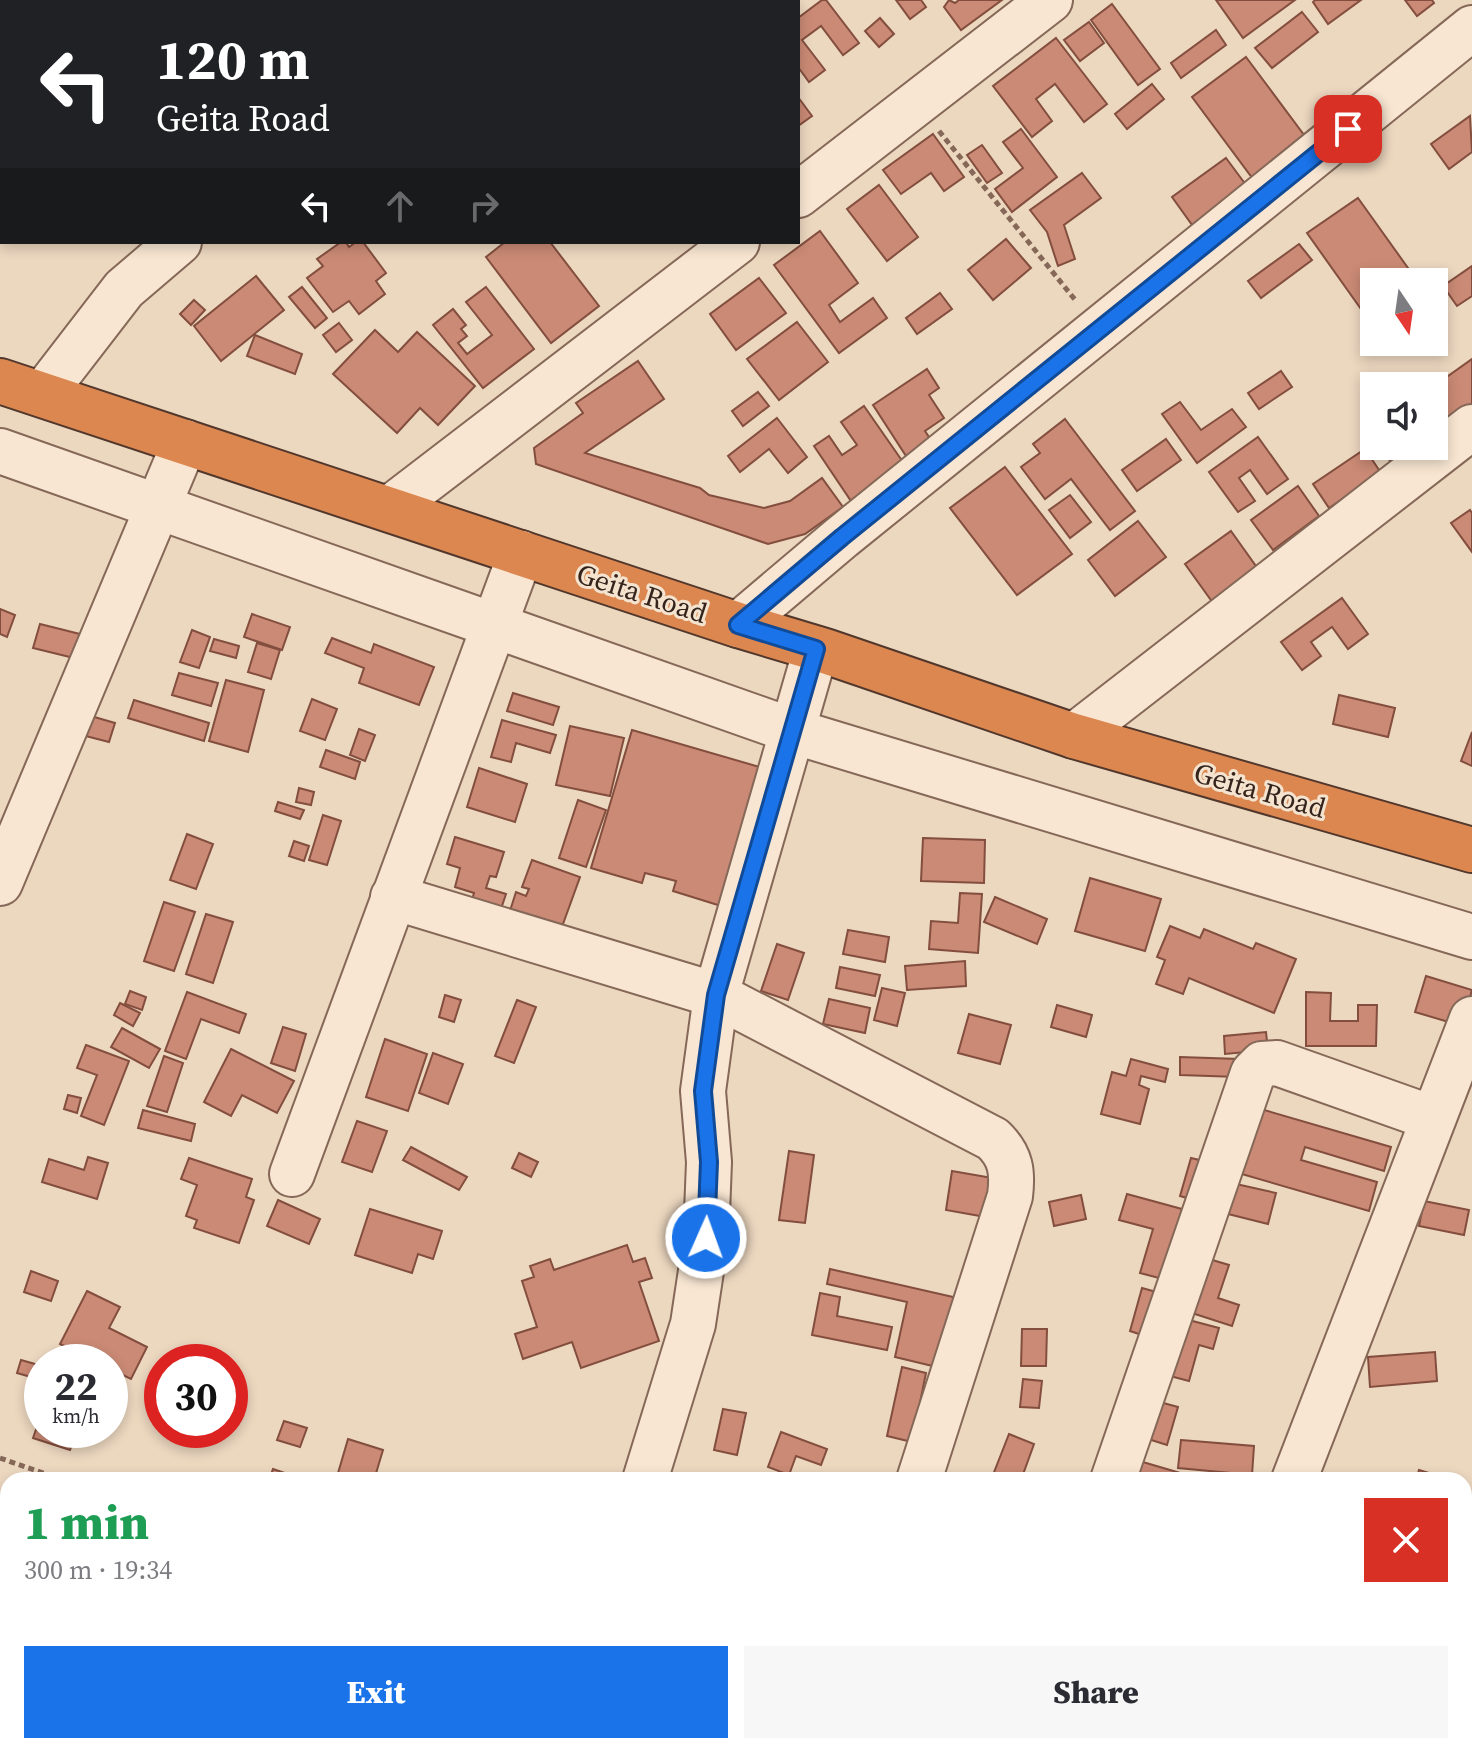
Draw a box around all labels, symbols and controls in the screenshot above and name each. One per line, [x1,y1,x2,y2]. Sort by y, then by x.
text: 120 m [156,21,310,98]
icon: left [24,32,128,136]
text: Geita Road [156,94,330,143]
pin [1314,95,1382,163]
icon: arrive [1326,107,1370,151]
icon: left [294,184,338,228]
icon: ahead [378,184,422,228]
icon: right [462,184,506,228]
north arrow [1360,268,1448,356]
map controls [1360,268,1448,460]
button: sound [1360,372,1448,460]
street label: Geita Road [572,554,712,632]
street label: Geita Road [1190,753,1330,827]
position arrow [664,1196,748,1280]
speed limit sign: 30 [144,1344,248,1448]
text: 22 [54,1359,98,1413]
text: km/h [52,1402,100,1430]
text: 1 min [24,1489,149,1555]
button: close [1364,1498,1448,1582]
text: 300 m · 19:34 [24,1552,172,1588]
button: Exit [24,1646,728,1738]
button: Share [744,1646,1448,1738]

